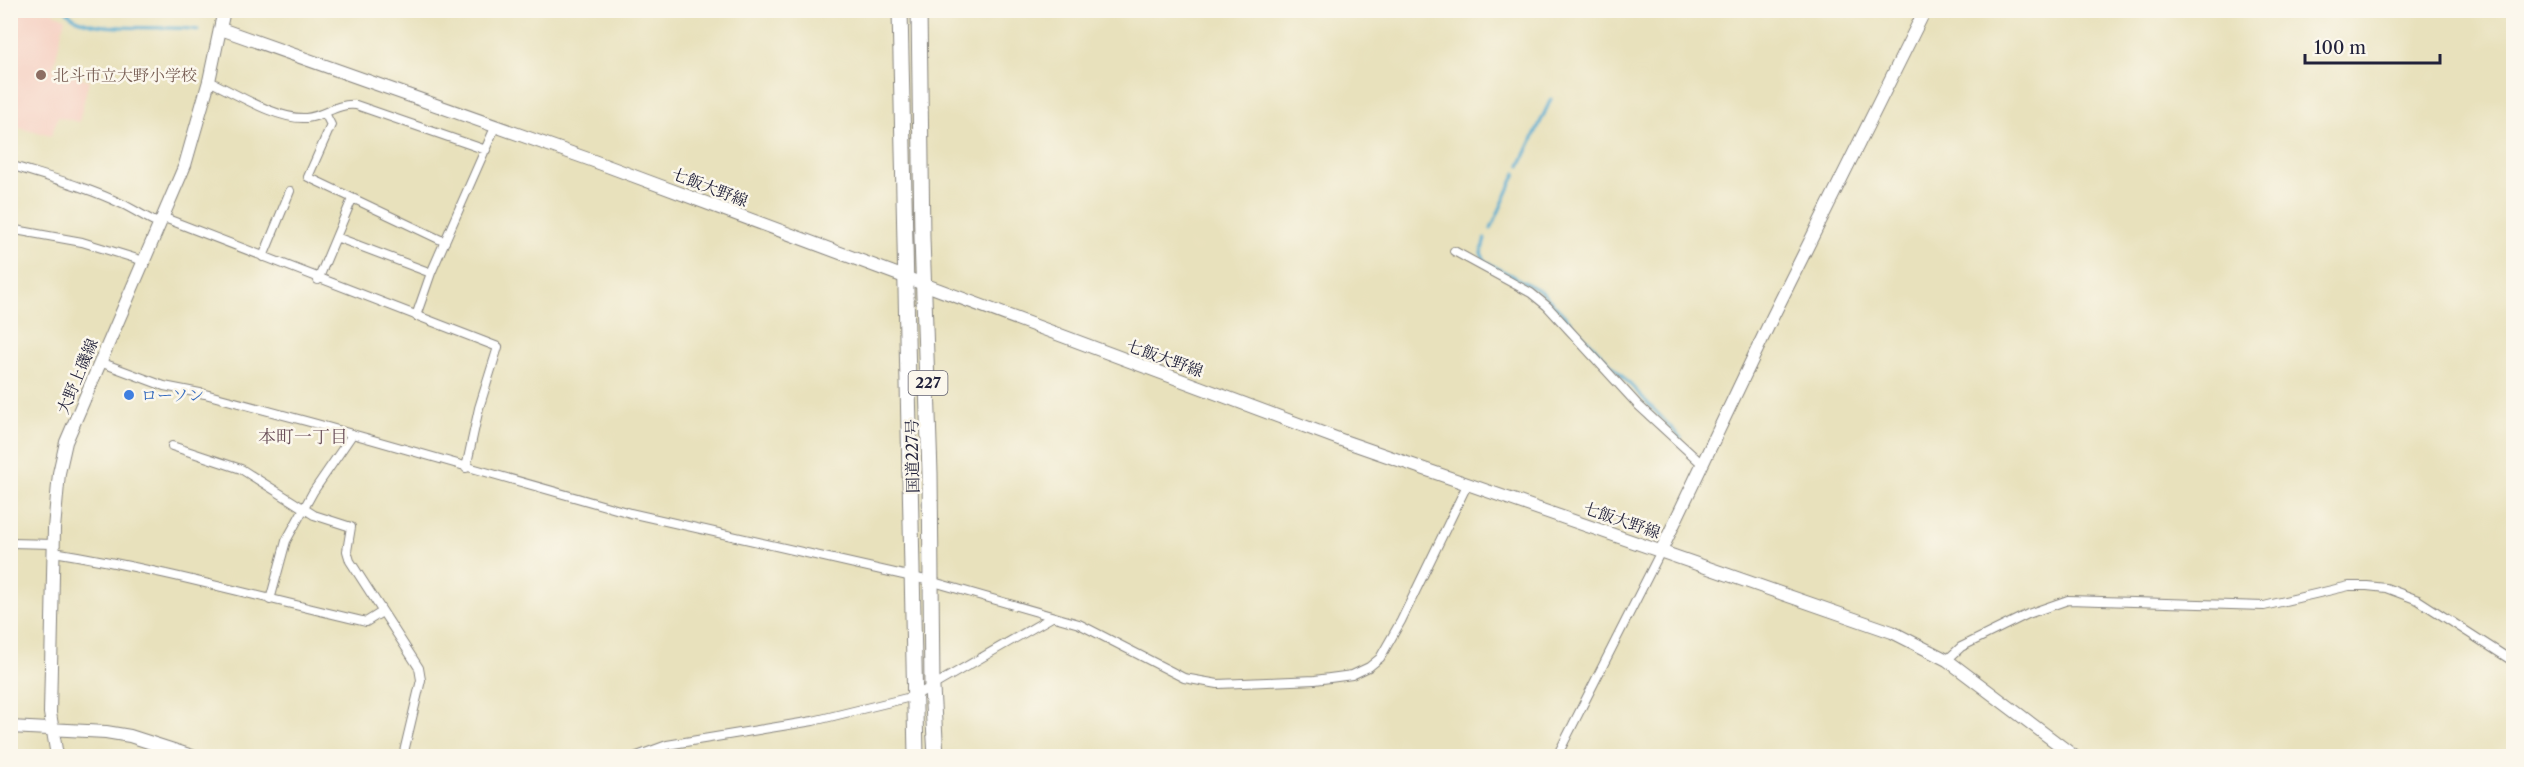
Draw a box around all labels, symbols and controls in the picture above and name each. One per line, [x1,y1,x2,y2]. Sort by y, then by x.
scale bar [2305,27,2440,65]
text: 100 m [2314,37,2366,59]
place label: 北斗市立大野小学校 [53,65,197,85]
marker: 北斗市立大野小学校 [34,68,48,82]
street label: 七飯大野線 [669,163,751,211]
street label: 大野上磯線 [52,335,102,417]
street label: 七飯大野線 [1124,335,1206,381]
road number: 227 [908,371,948,395]
place label: ローソン [141,385,204,405]
marker: ローソン [122,388,136,402]
street label: 国道227号 [901,419,923,493]
district label: 本町一丁目 [258,426,348,448]
street label: 七飯大野線 [1581,498,1663,542]

